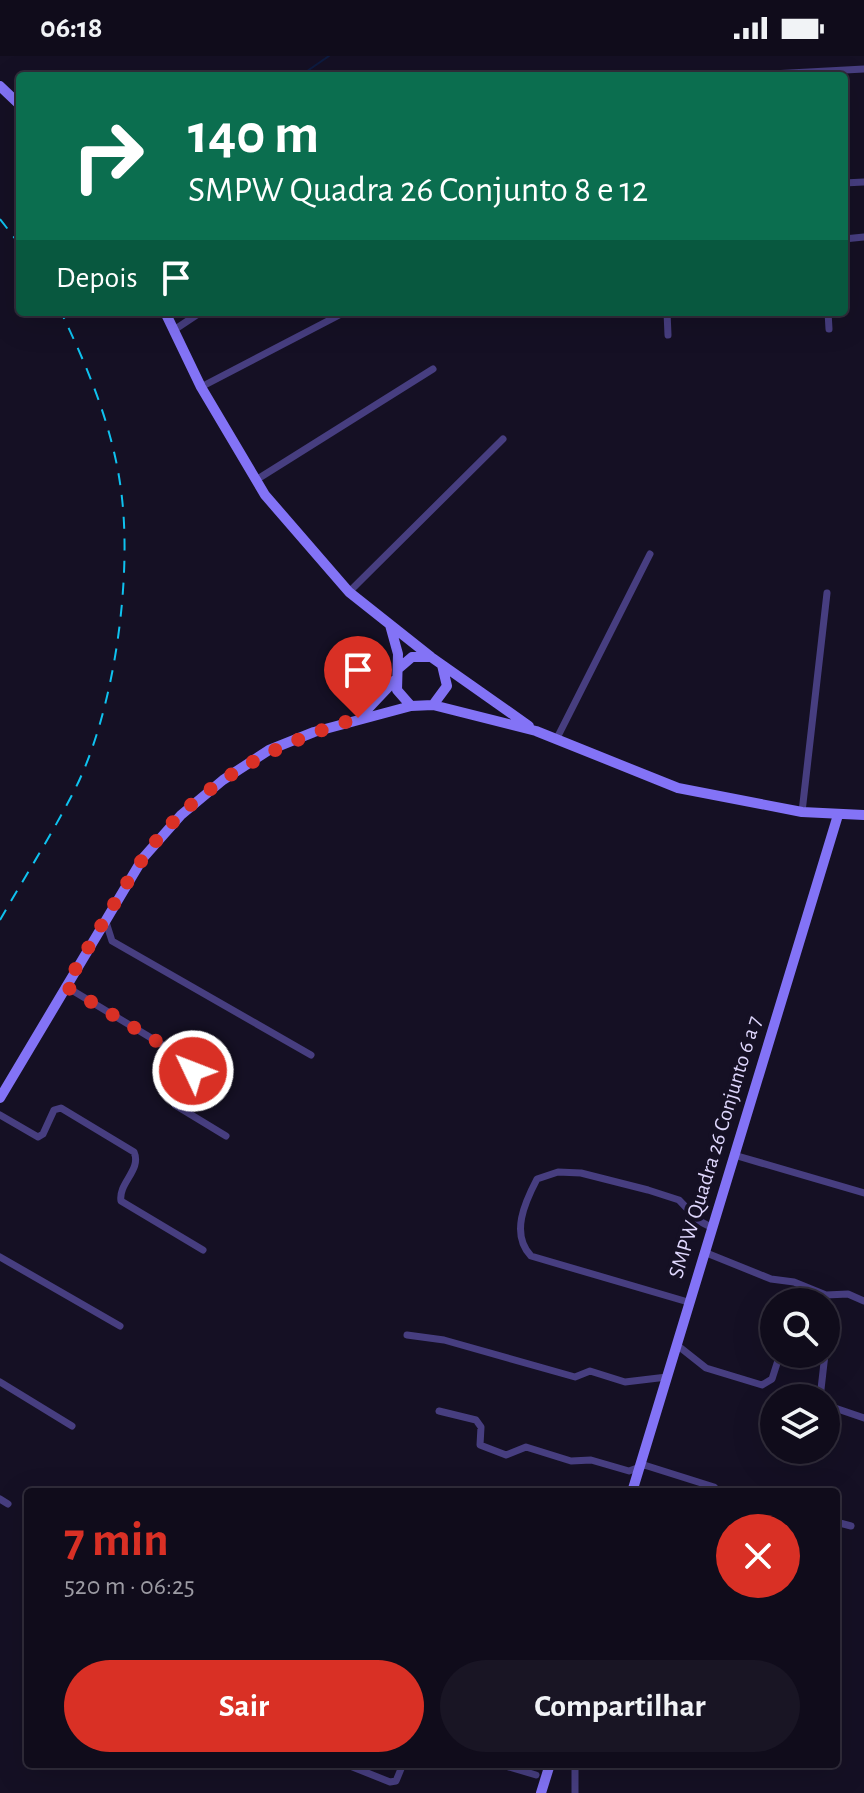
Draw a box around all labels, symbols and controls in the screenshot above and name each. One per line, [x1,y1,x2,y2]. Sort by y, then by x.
text: 06:18 [40,13,103,43]
icon: right [56,104,160,208]
text: 140 m [188,107,319,163]
text: SMPW Quadra 26 Conjunto 8 e 12 [188,172,648,208]
icon: arrive [154,256,198,300]
text: Depois [56,263,138,293]
pin [324,636,392,718]
icon: arrive [336,648,380,692]
street label: SMPW Quadra 26 Conjunto 6 a 7 [665,1013,765,1281]
position arrow [151,1029,235,1113]
map controls [760,1288,840,1464]
button: search [760,1288,840,1368]
button: layers [760,1384,840,1464]
button: close [716,1514,800,1598]
text: 7 min [64,1517,169,1565]
text: 520 m · 06:25 [64,1573,195,1599]
button: Sair [64,1660,424,1752]
button: Compartilhar [440,1660,800,1752]

